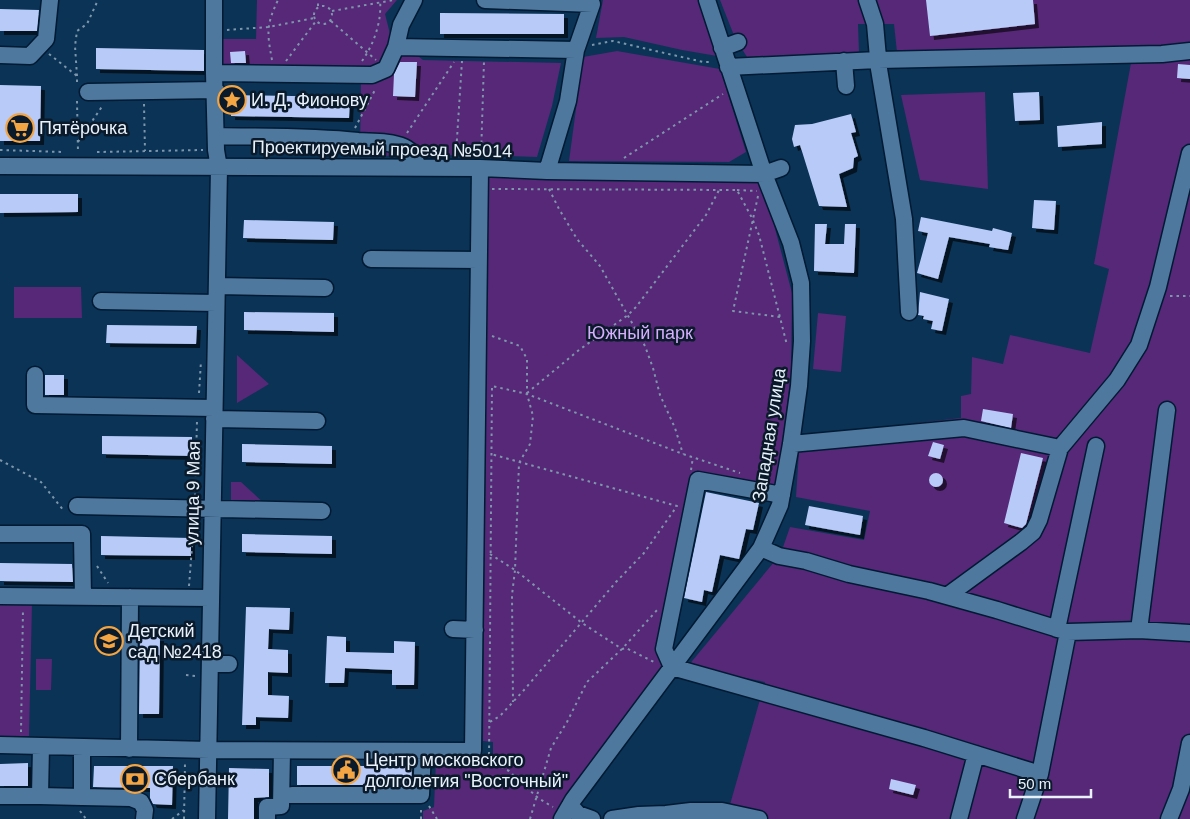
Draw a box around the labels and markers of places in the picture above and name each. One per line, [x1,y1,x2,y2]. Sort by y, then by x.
place icon: И. Д. Фионову [217,85,247,115]
place label: И. Д. Фионову [251,90,368,110]
supermarket icon: Пятёрочка [5,113,35,143]
place label: Пятёрочка [39,118,128,138]
place label: Детский сад №2418 [128,621,222,662]
school or university icon: Детский сад №2418 [94,626,124,656]
place label: Центр московского долголетия "Восточный" [365,750,568,791]
public building icon: Центр московского долголетия "Восточный" [331,755,361,785]
bank icon: Сбербанк [120,764,150,794]
place label: Сбербанк [154,769,235,789]

